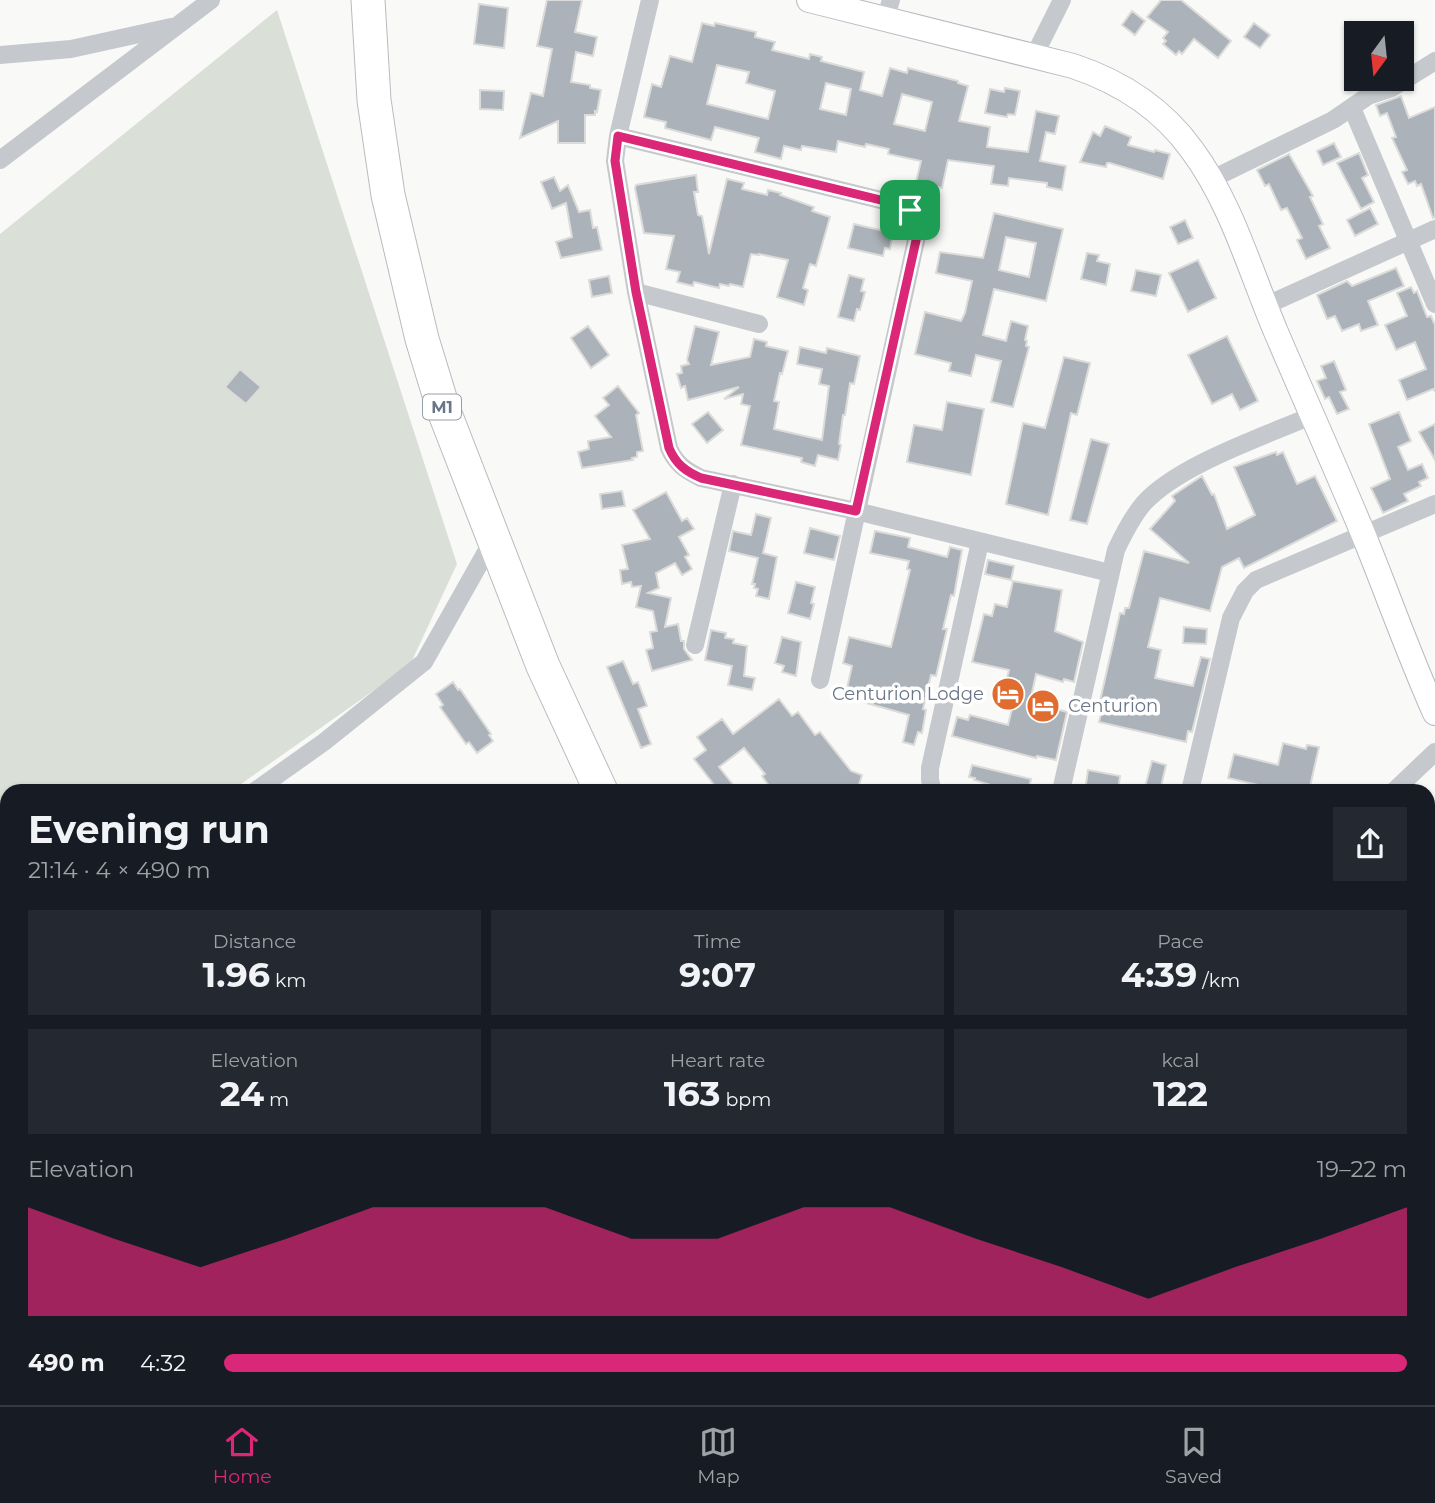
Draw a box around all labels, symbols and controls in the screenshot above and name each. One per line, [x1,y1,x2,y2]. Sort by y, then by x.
north arrow [1344,21,1414,91]
map controls [1344,21,1414,91]
pin [880,180,940,240]
icon: arrive [891,191,929,229]
road number: M1 [423,394,461,420]
hotel icon: Centurion Lodge [989,675,1027,713]
place label: Centurion Lodge [832,683,984,705]
hotel icon: Centurion [1024,687,1062,725]
place label: Centurion [1068,695,1158,717]
text: Evening run [28,806,270,853]
button: share [1333,807,1407,881]
text: 21:14 · 4 × 490 m [28,856,211,884]
text: Distance [213,930,296,953]
text: Time [694,930,741,953]
text: Pace [1157,930,1204,953]
text: 1.96 [203,953,270,996]
text: 9:07 [679,953,756,996]
text: 4:39 [1121,953,1197,996]
text: km [270,969,306,992]
text: /km [1197,969,1240,992]
text: Elevation [211,1049,298,1072]
text: Heart rate [670,1049,765,1072]
text: kcal [1162,1049,1199,1072]
text: 24 [220,1072,264,1115]
text: 163 [664,1072,720,1115]
text: 122 [1153,1072,1208,1115]
text: m [264,1088,289,1111]
text: bpm [720,1088,771,1111]
text: Elevation [28,1155,134,1183]
text: 19–22 m [1317,1155,1407,1183]
text: 490 m [28,1349,105,1377]
text: 4:32 [140,1349,186,1377]
tab: Home [213,1423,272,1488]
tab: Map [697,1423,740,1488]
tab: Saved [1165,1423,1222,1488]

